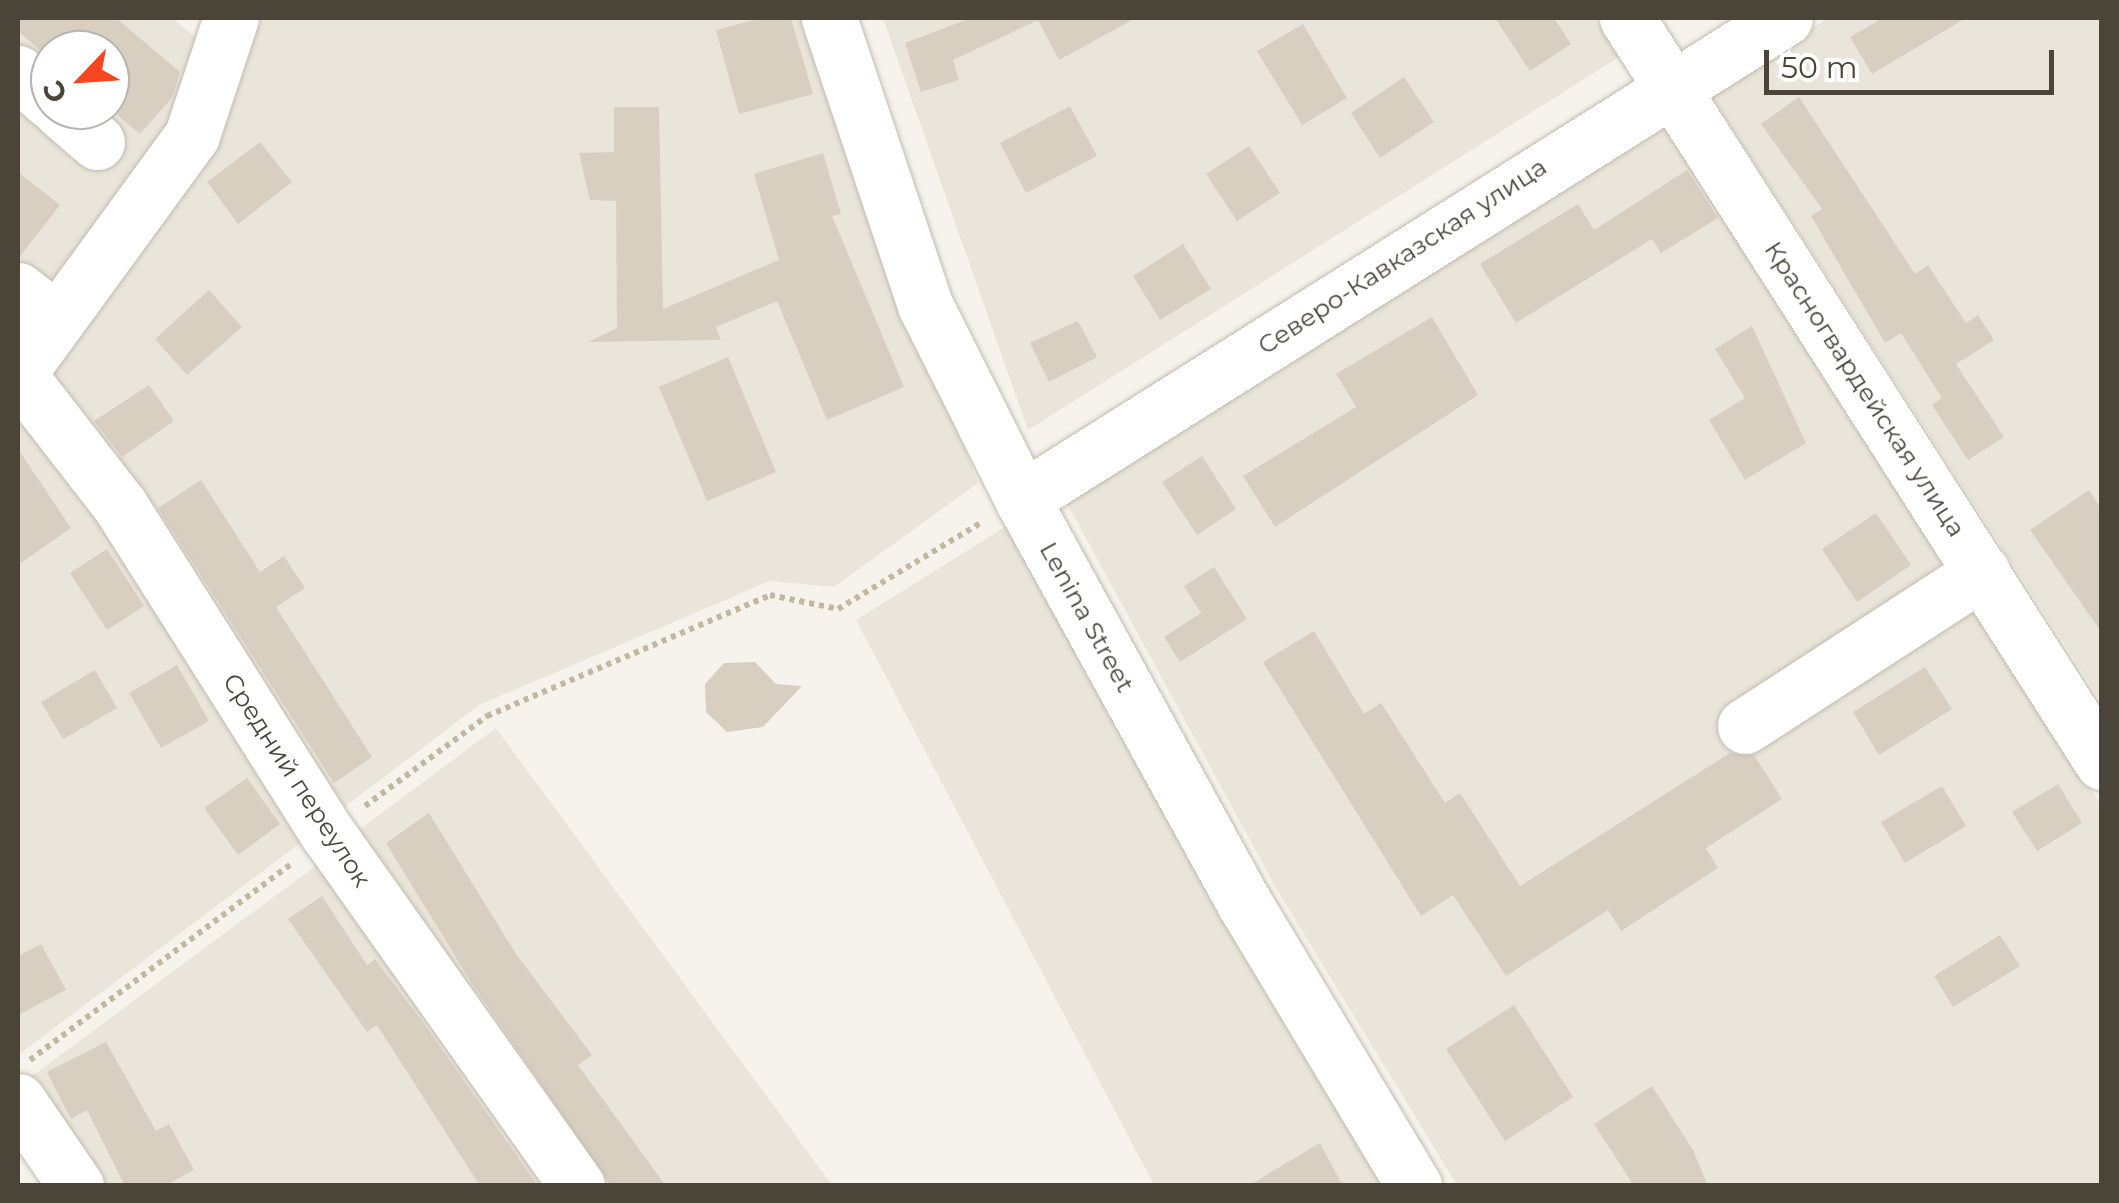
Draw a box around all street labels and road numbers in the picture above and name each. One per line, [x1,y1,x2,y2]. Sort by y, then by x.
street label: Северо-Кавказская улица [1252,151,1552,361]
street label: Красногвардейская улица [1758,236,1972,542]
street label: Lenina Street [1033,537,1141,697]
street label: Средний переулок [217,668,377,892]

